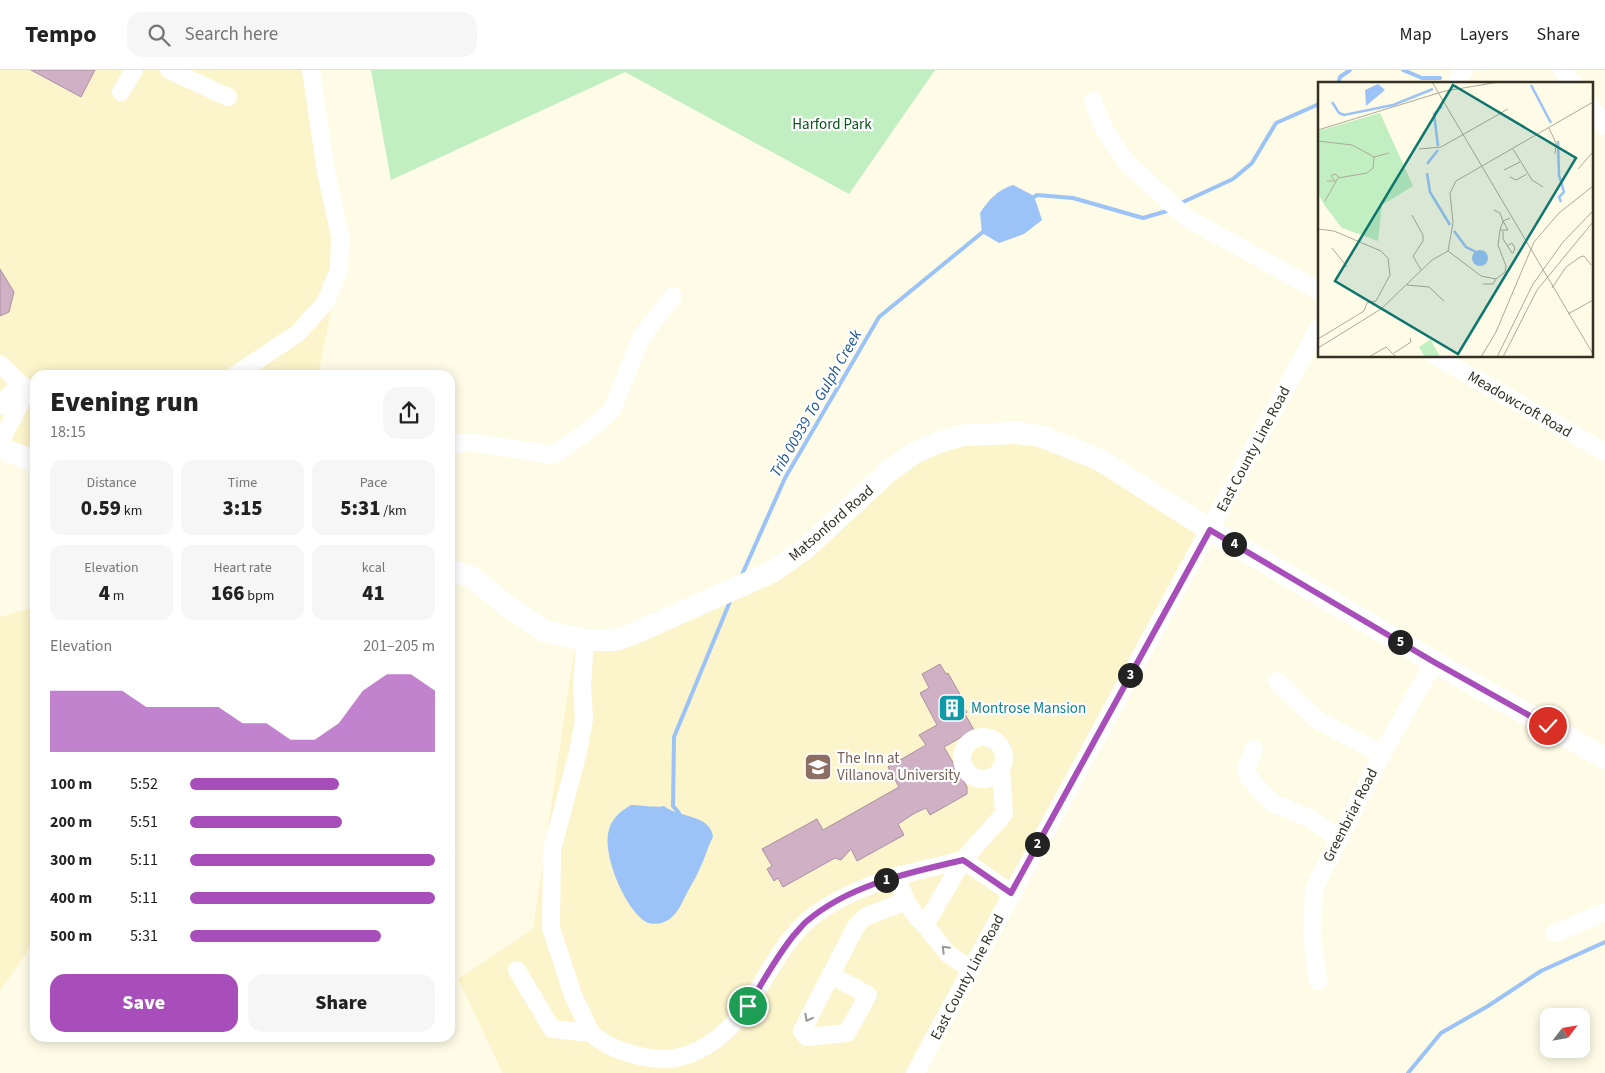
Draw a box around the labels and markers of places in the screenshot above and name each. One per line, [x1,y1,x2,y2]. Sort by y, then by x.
pin: 4 [1222,532,1246,556]
pin: 5 [1388,630,1412,654]
pin: 3 [1118,662,1142,688]
building icon: Montrose Mansion [937,693,967,723]
place label: Montrose Mansion [971,698,1086,719]
pin [1527,705,1569,747]
place label: The Inn at Villanova University [837,748,960,786]
school or university icon: The Inn at Villanova University [803,752,833,782]
pin: 2 [1024,832,1050,856]
pin: 1 [874,868,898,892]
pin [727,985,769,1027]

